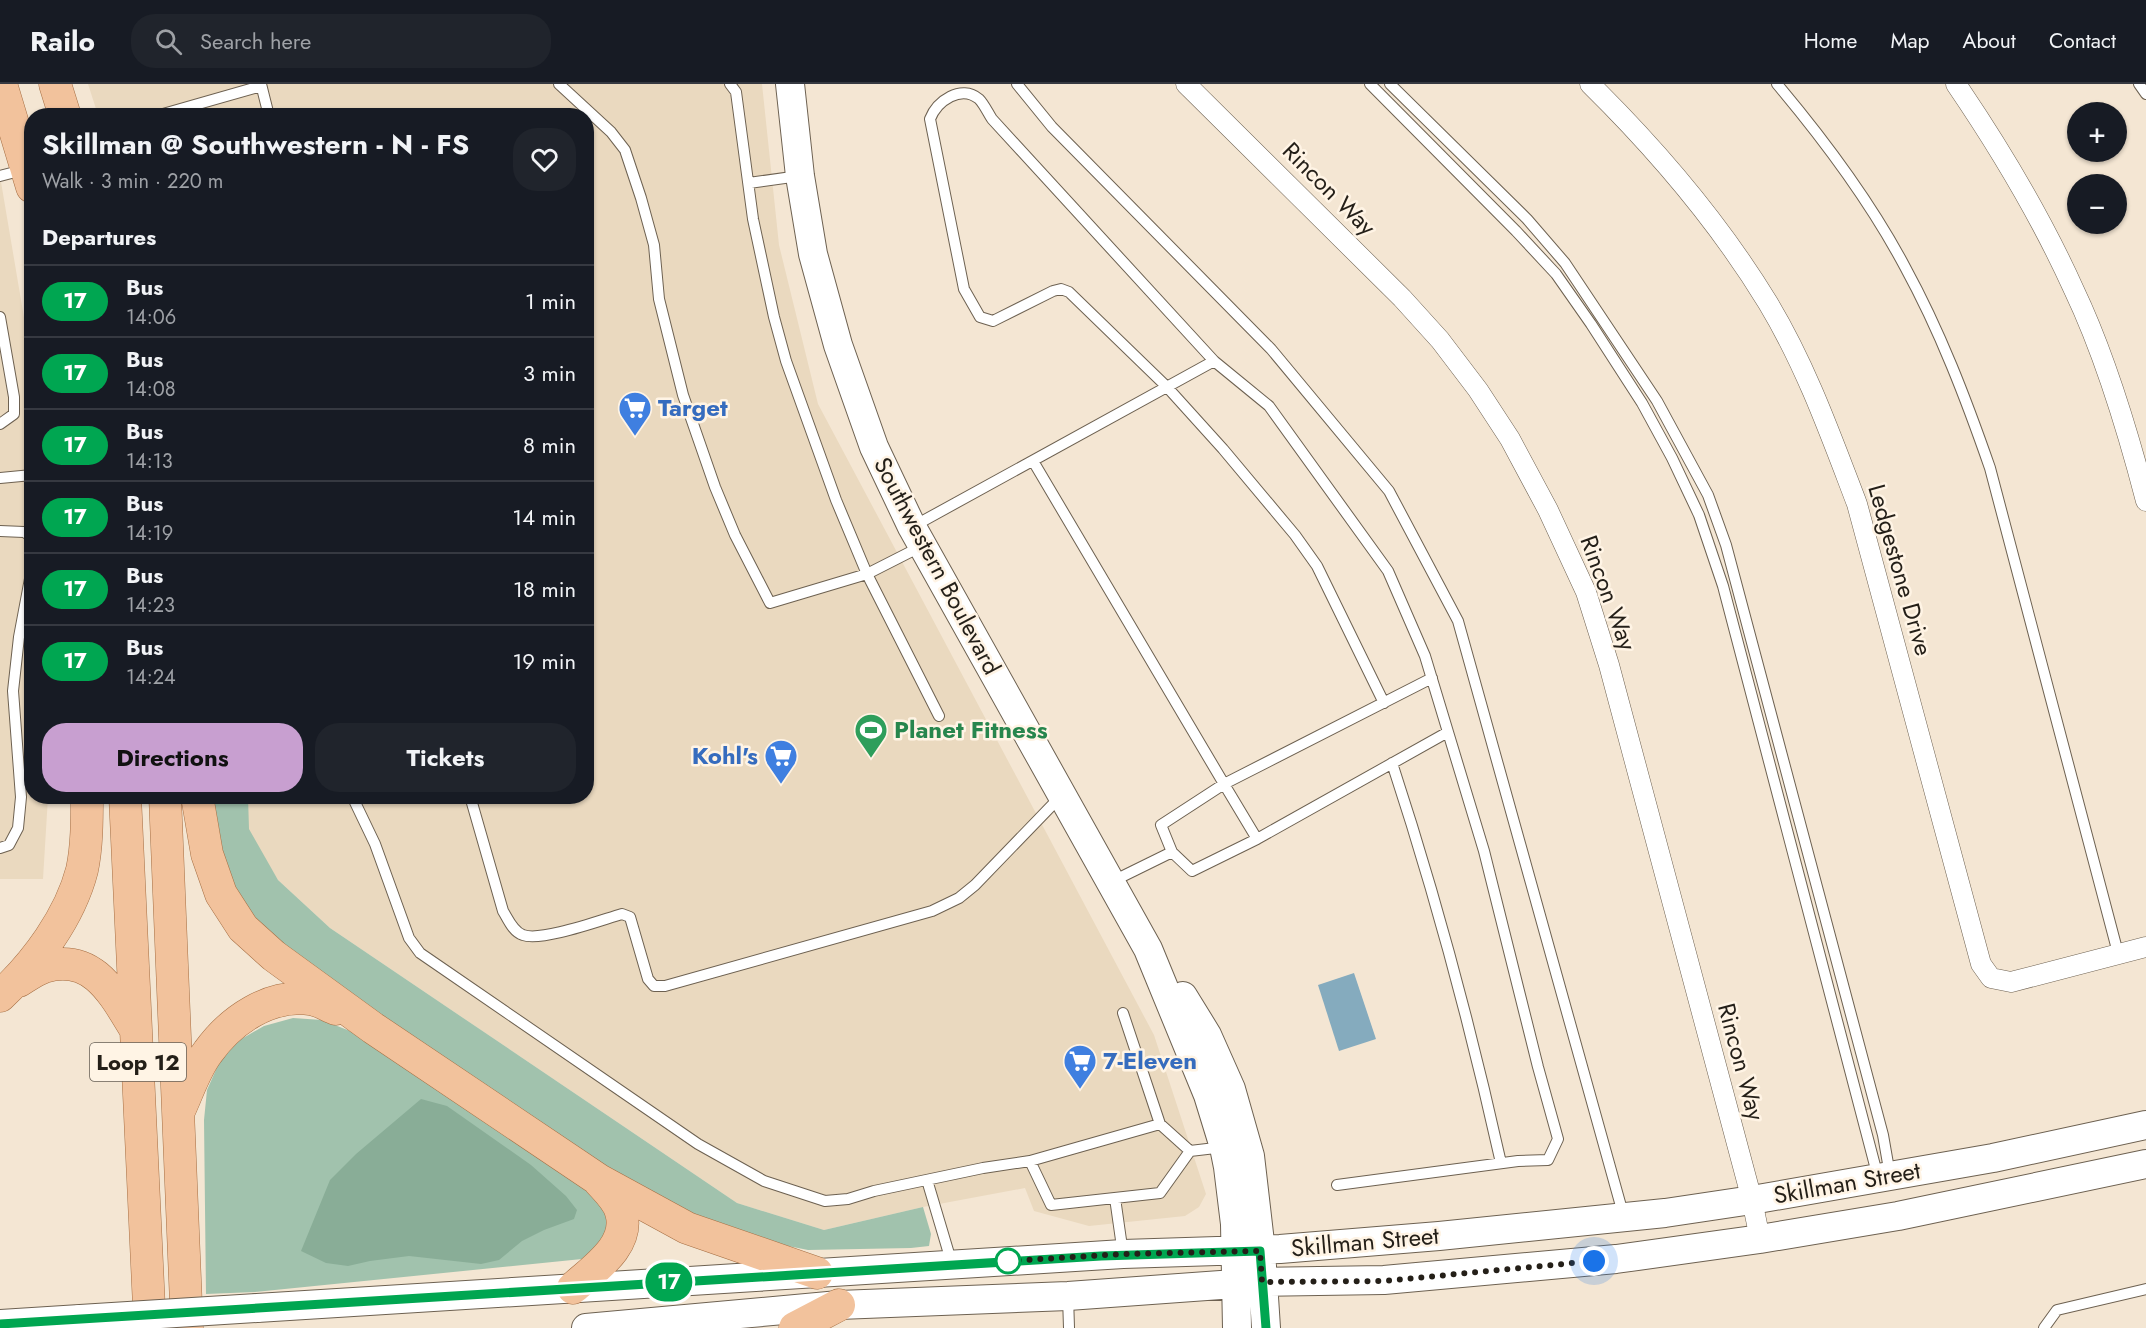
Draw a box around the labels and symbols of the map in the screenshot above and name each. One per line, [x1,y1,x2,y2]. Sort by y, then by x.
street label: Rincon Way [1275,134,1384,244]
supermarket icon: Target [617,390,653,437]
place label: Target [658,390,728,425]
street label: Southwestern Boulevard [865,451,1010,681]
street label: Ledgestone Drive [1859,480,1942,660]
street label: Rincon Way [1572,530,1646,656]
sports icon: Planet Fitness [853,712,889,759]
place label: Planet Fitness [894,712,1048,747]
place label: Kohl's [692,738,758,773]
supermarket icon: Kohl's [763,738,799,785]
street label: Rincon Way [1709,999,1774,1125]
road number: Loop 12 [90,1043,186,1081]
supermarket icon: 7-Eleven [1062,1043,1098,1090]
place label: 7-Eleven [1103,1043,1197,1078]
street label: Skillman Street [1771,1152,1923,1213]
street label: Skillman Street [1290,1218,1441,1265]
your location [1579,1246,1609,1276]
unlabelled marker [995,1248,1021,1274]
line badge: 17 [642,1262,696,1302]

